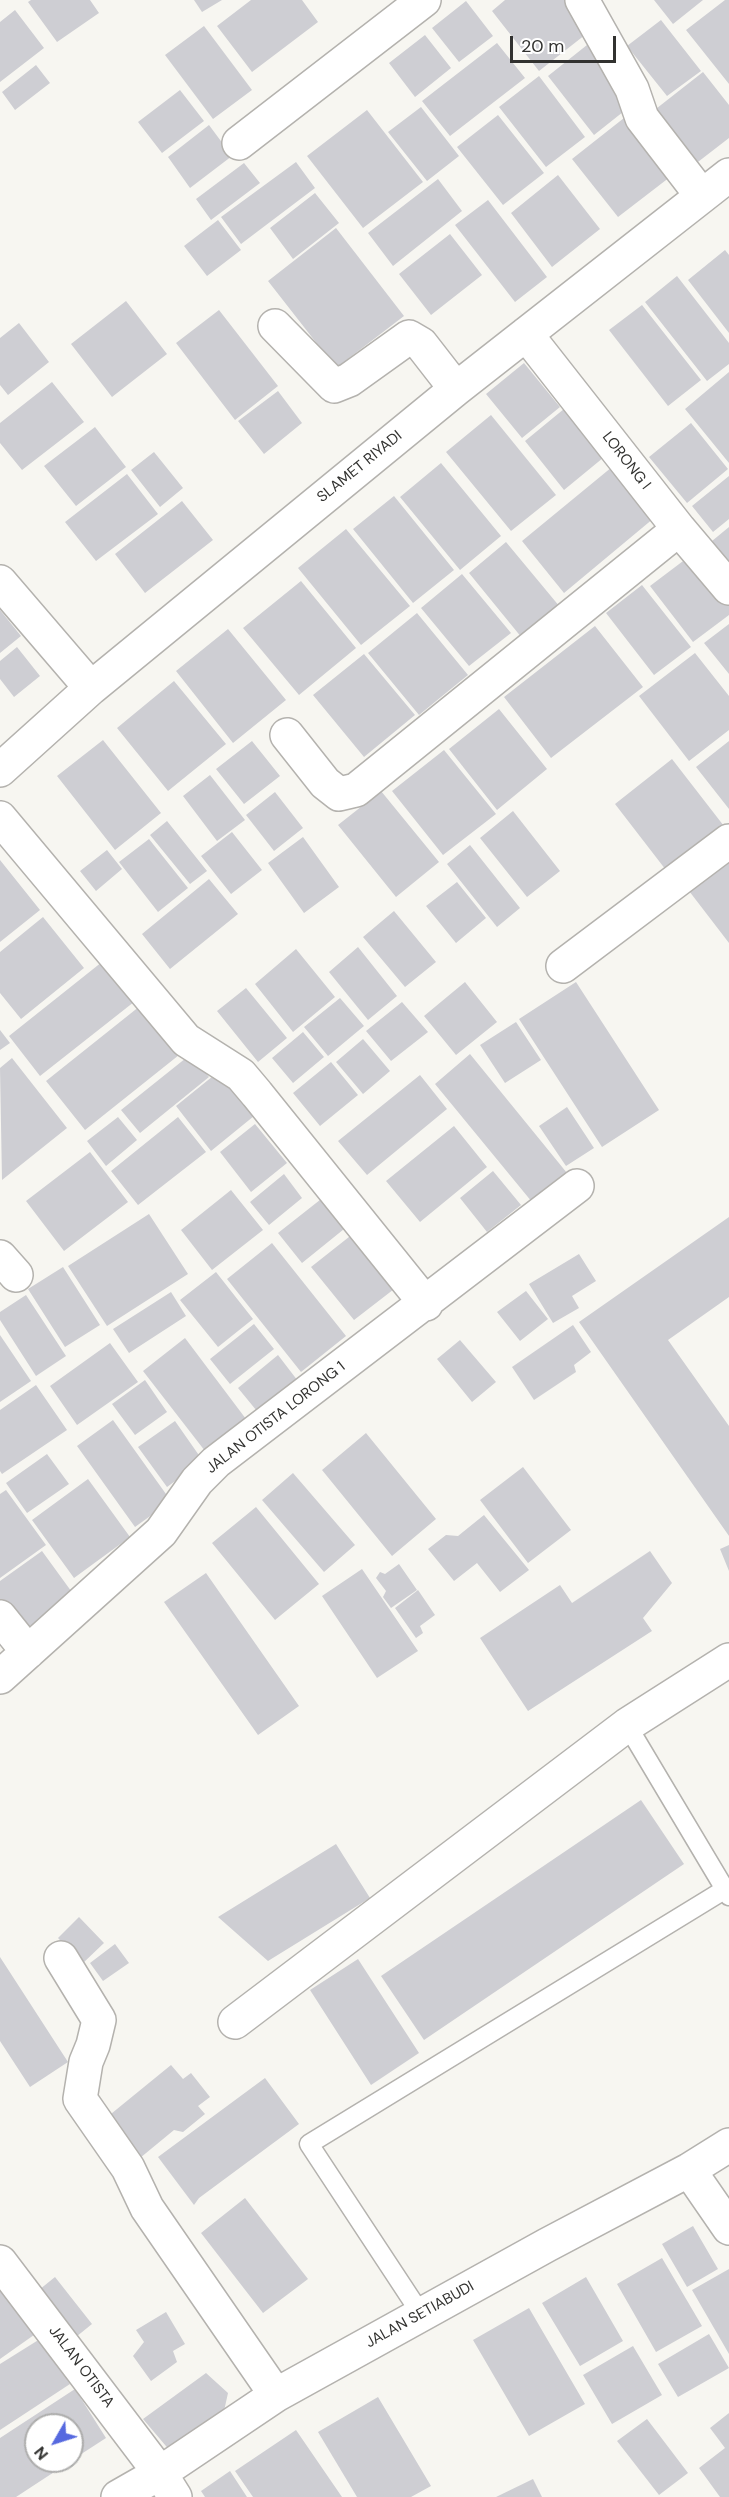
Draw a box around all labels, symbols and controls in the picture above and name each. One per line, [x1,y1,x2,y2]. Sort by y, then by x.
scale bar [513,24,620,62]
text: 20 m [521,34,564,58]
street label: SLAMET RIYADI [314,427,406,507]
street label: LORONG I [598,429,654,493]
street label: JALAN OTISTA LORONG 1 [203,1358,349,1478]
street label: JALAN SETIABUDI [363,2278,477,2352]
street label: JALAN OTISTA [44,2323,118,2411]
north arrow [24,2413,84,2473]
text: N [29,2442,53,2465]

